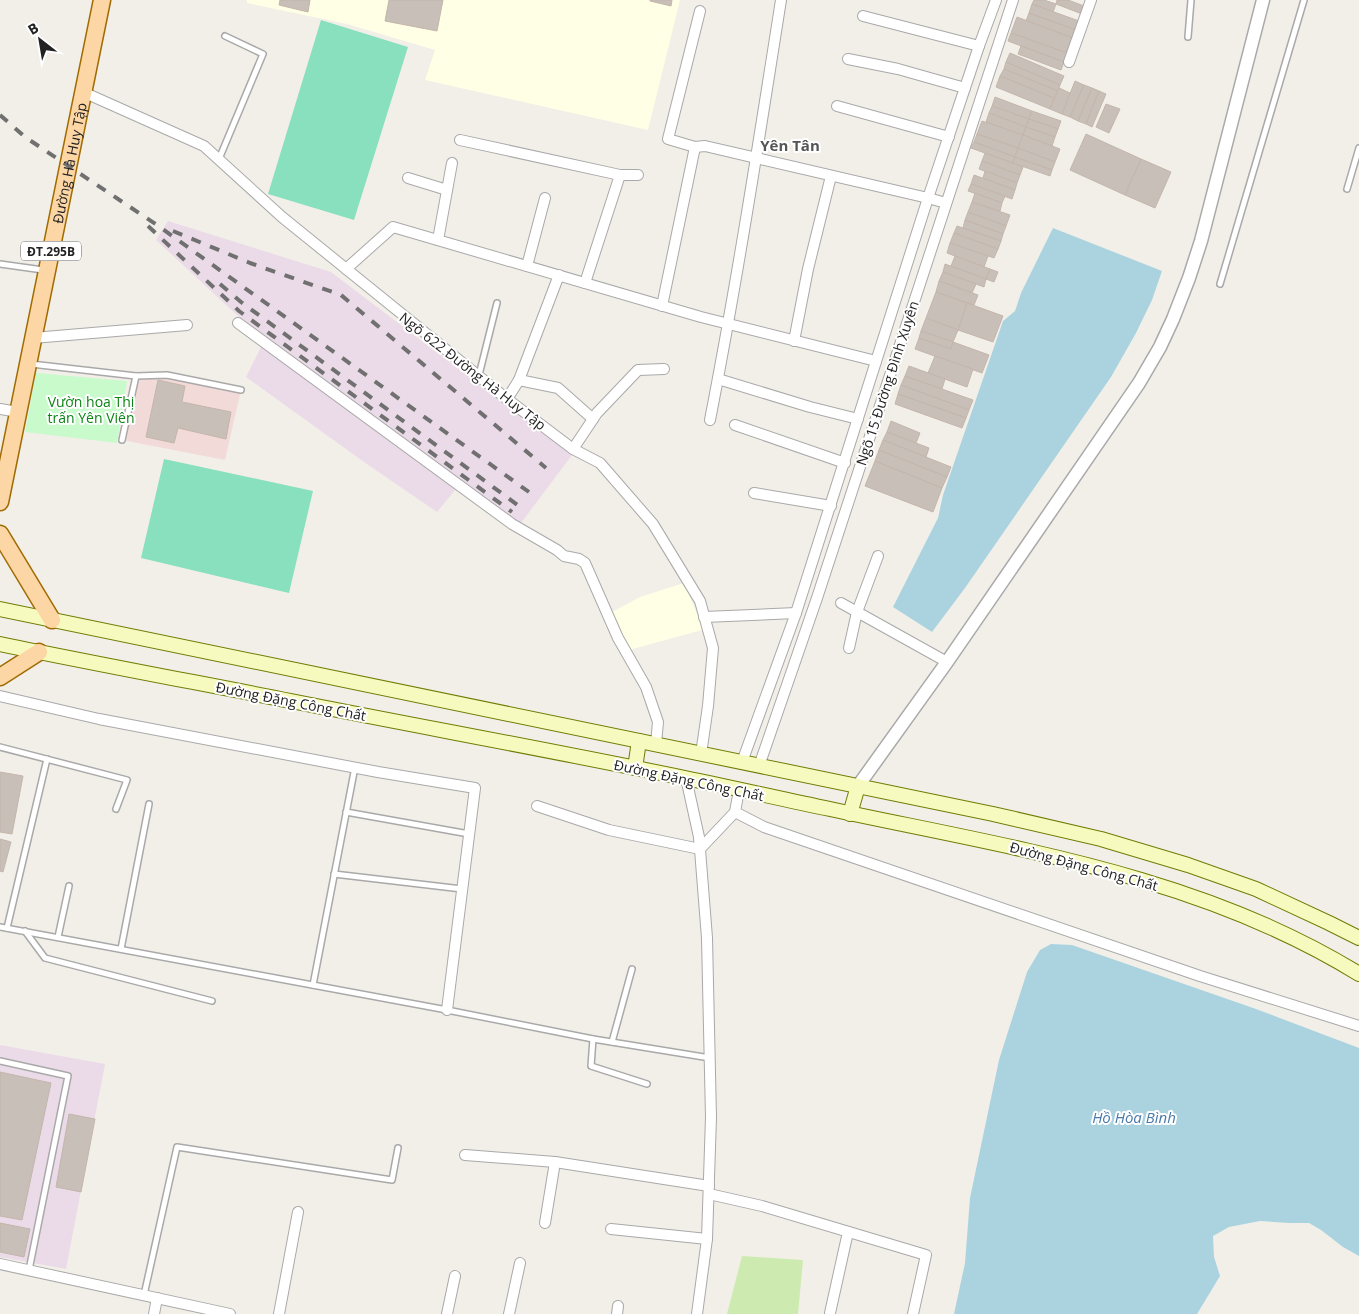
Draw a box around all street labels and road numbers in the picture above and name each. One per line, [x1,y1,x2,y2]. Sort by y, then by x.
street label: Đường Hà Huy Tập [47,101,90,225]
road number: ĐT.295B [21,242,81,260]
street label: Ngõ 15 Đường Đình Xuyên [851,298,923,468]
street label: Ngõ 622 Đường Hà Huy Tập [396,308,550,434]
street label: Đường Đặng Công Chất [214,677,368,725]
street label: Đường Đặng Công Chất [612,755,766,805]
street label: Đường Đặng Công Chất [1008,837,1160,895]

